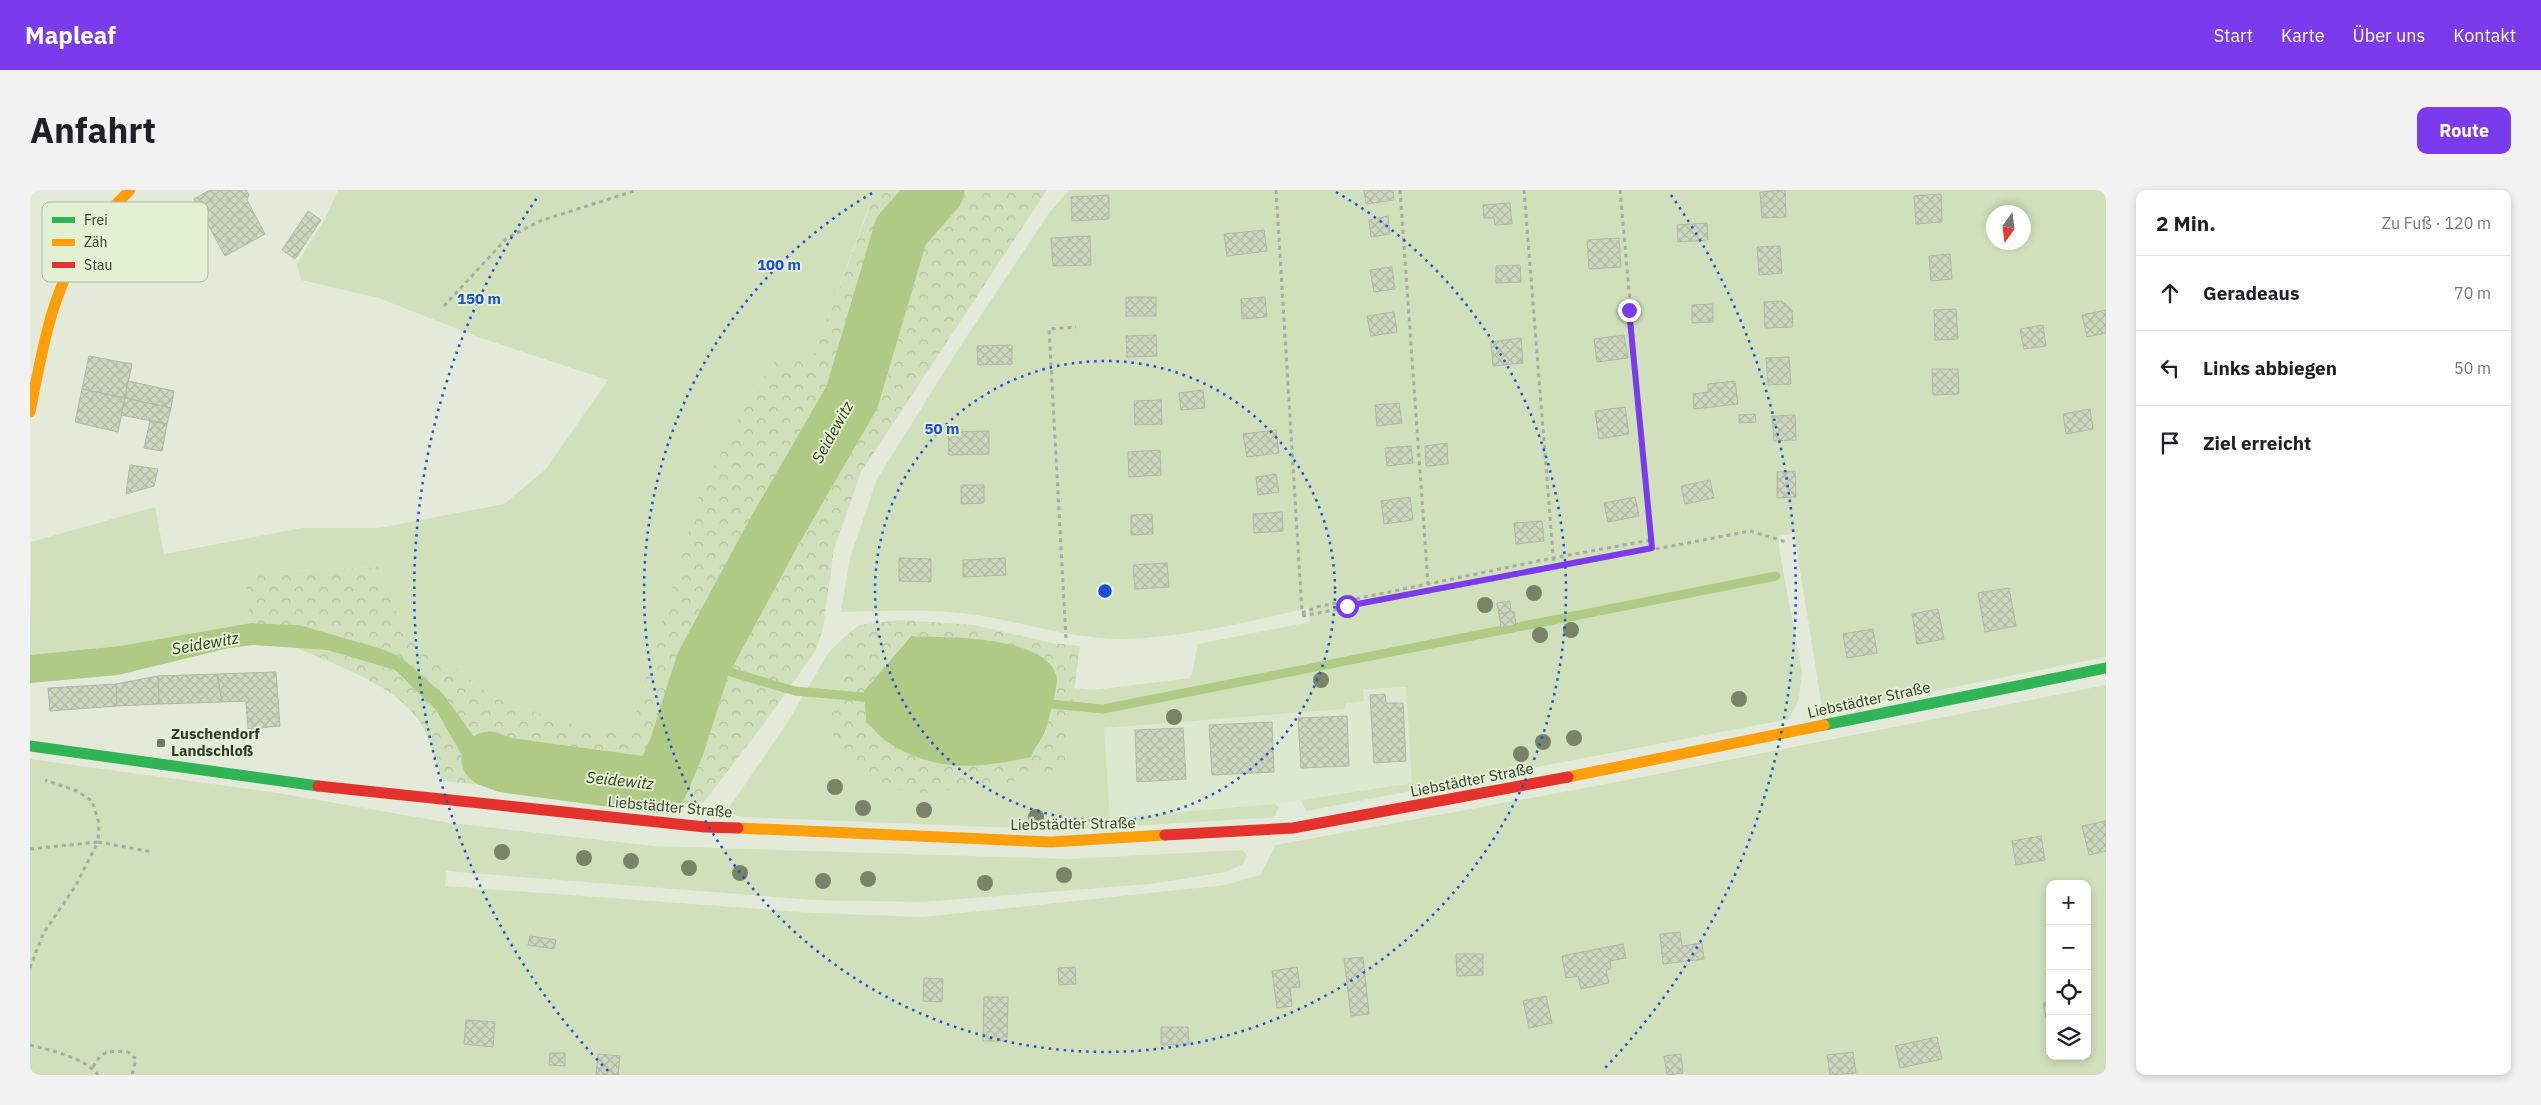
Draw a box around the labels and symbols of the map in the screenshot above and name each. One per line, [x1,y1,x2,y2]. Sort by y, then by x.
legend [42,202,208,282]
north arrow [1986,205,2031,250]
text: Frei [84,211,108,229]
text: Zäh [84,233,108,251]
text: 100 m [757,255,801,274]
text: Stau [84,256,112,274]
text: 150 m [457,289,501,308]
route end [1618,299,1641,322]
water label: Seidewitz [807,397,858,466]
text: 50 m [925,419,959,438]
centre of rings [1096,582,1114,600]
route start [1336,595,1359,618]
water label: Seidewitz [170,627,241,659]
street label: Liebstädter Straße [1806,677,1932,722]
place label: Zuschendorf Landschloß [171,724,260,760]
marker: Zuschendorf Landschloß [155,737,167,749]
street label: Liebstädter Straße [1409,758,1535,801]
water label: Seidewitz [585,767,655,794]
street label: Liebstädter Straße [607,792,733,821]
street label: Liebstädter Straße [1010,813,1136,834]

